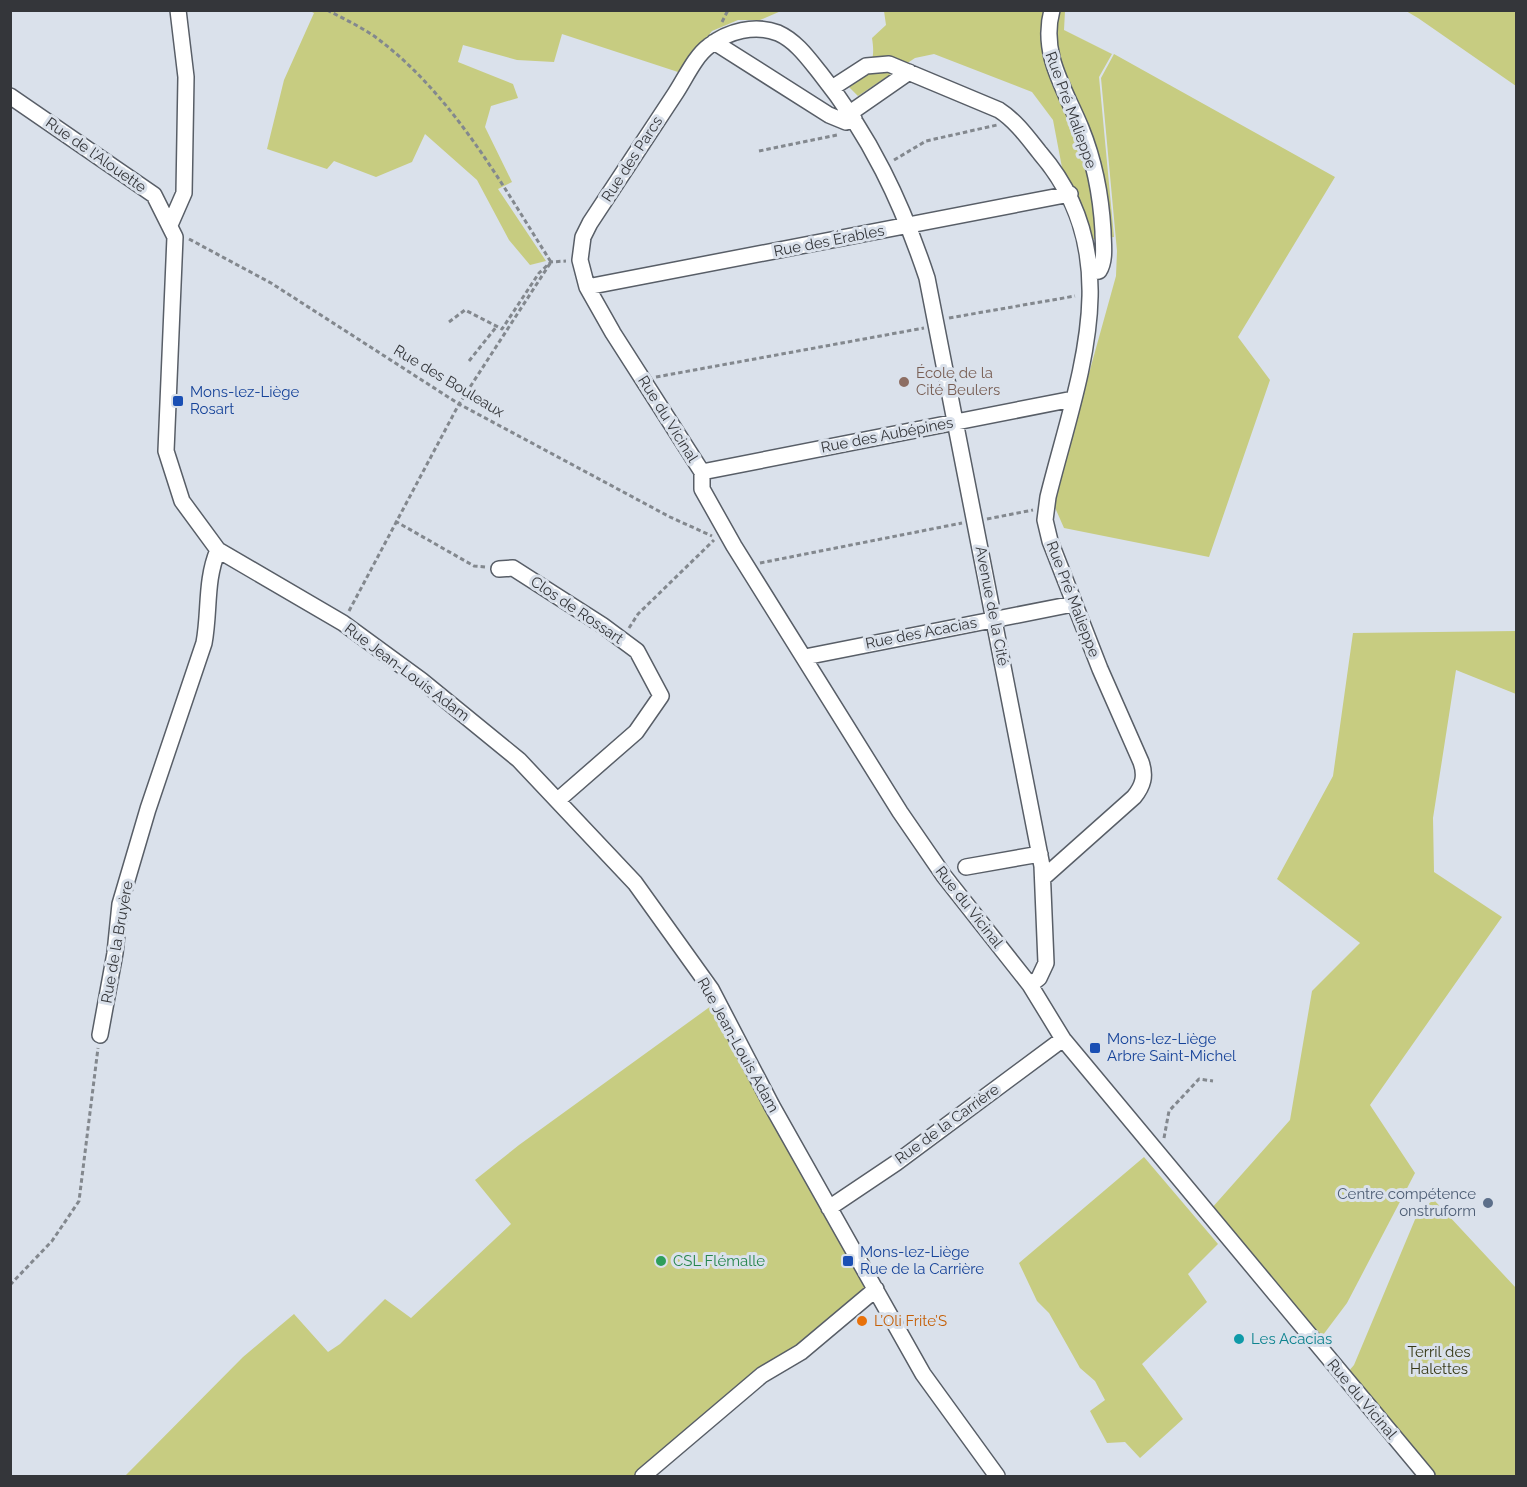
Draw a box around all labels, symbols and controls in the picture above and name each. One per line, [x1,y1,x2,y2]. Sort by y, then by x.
street label: Rue Pré Malieppe [1042,49,1101,171]
street label: Rue des Parcs [598,113,666,205]
street label: Rue de l'Alouette [42,114,150,196]
street label: Rue des Érables [772,221,886,261]
street label: Rue des Bouleaux [390,341,508,421]
place label: École de la Cité Beulers [916,364,1000,399]
street label: Rue du Vicinal [634,372,702,466]
marker: École de la Cité Beulers [897,375,911,389]
place label: Mons-lez-Liège Rosart [190,383,300,418]
marker: Mons-lez-Liège Rosart [171,394,185,408]
street label: Rue des Aubépines [819,413,955,457]
street label: Rue Pré Malieppe [1043,538,1103,660]
street label: Avenue de la Cité [972,545,1012,668]
street label: Clos de Rossart [527,572,627,648]
street label: Rue des Acacias [864,613,978,653]
street label: Rue Jean-Louis Adam [341,619,473,725]
street label: Rue du Vicinal [932,863,1007,952]
street label: Rue de la Bruyère [97,879,137,1005]
street label: Rue Jean-Louis Adam [693,974,783,1116]
place label: Mons-lez-Liège Arbre Saint-Michel [1107,1030,1237,1065]
marker: Mons-lez-Liège Arbre Saint-Michel [1088,1041,1102,1055]
street label: Rue de la Carrière [891,1080,1003,1168]
place label: Centre compétence onstruform [1337,1185,1476,1220]
marker: Centre compétence onstruform [1481,1196,1495,1210]
place label: Mons-lez-Liège Rue de la Carrière [860,1243,984,1278]
place label: CSL Flémalle [673,1252,765,1270]
marker: CSL Flémalle [654,1254,668,1268]
marker: Mons-lez-Liège Rue de la Carrière [841,1254,855,1268]
place label: L’Oli Frite’S [874,1312,947,1330]
marker: L’Oli Frite’S [855,1314,869,1328]
place label: Les Acacias [1251,1330,1332,1348]
marker: Les Acacias [1232,1332,1246,1346]
park label: Terril des Halettes [1408,1343,1470,1378]
street label: Rue du Vicinal [1323,1355,1401,1443]

